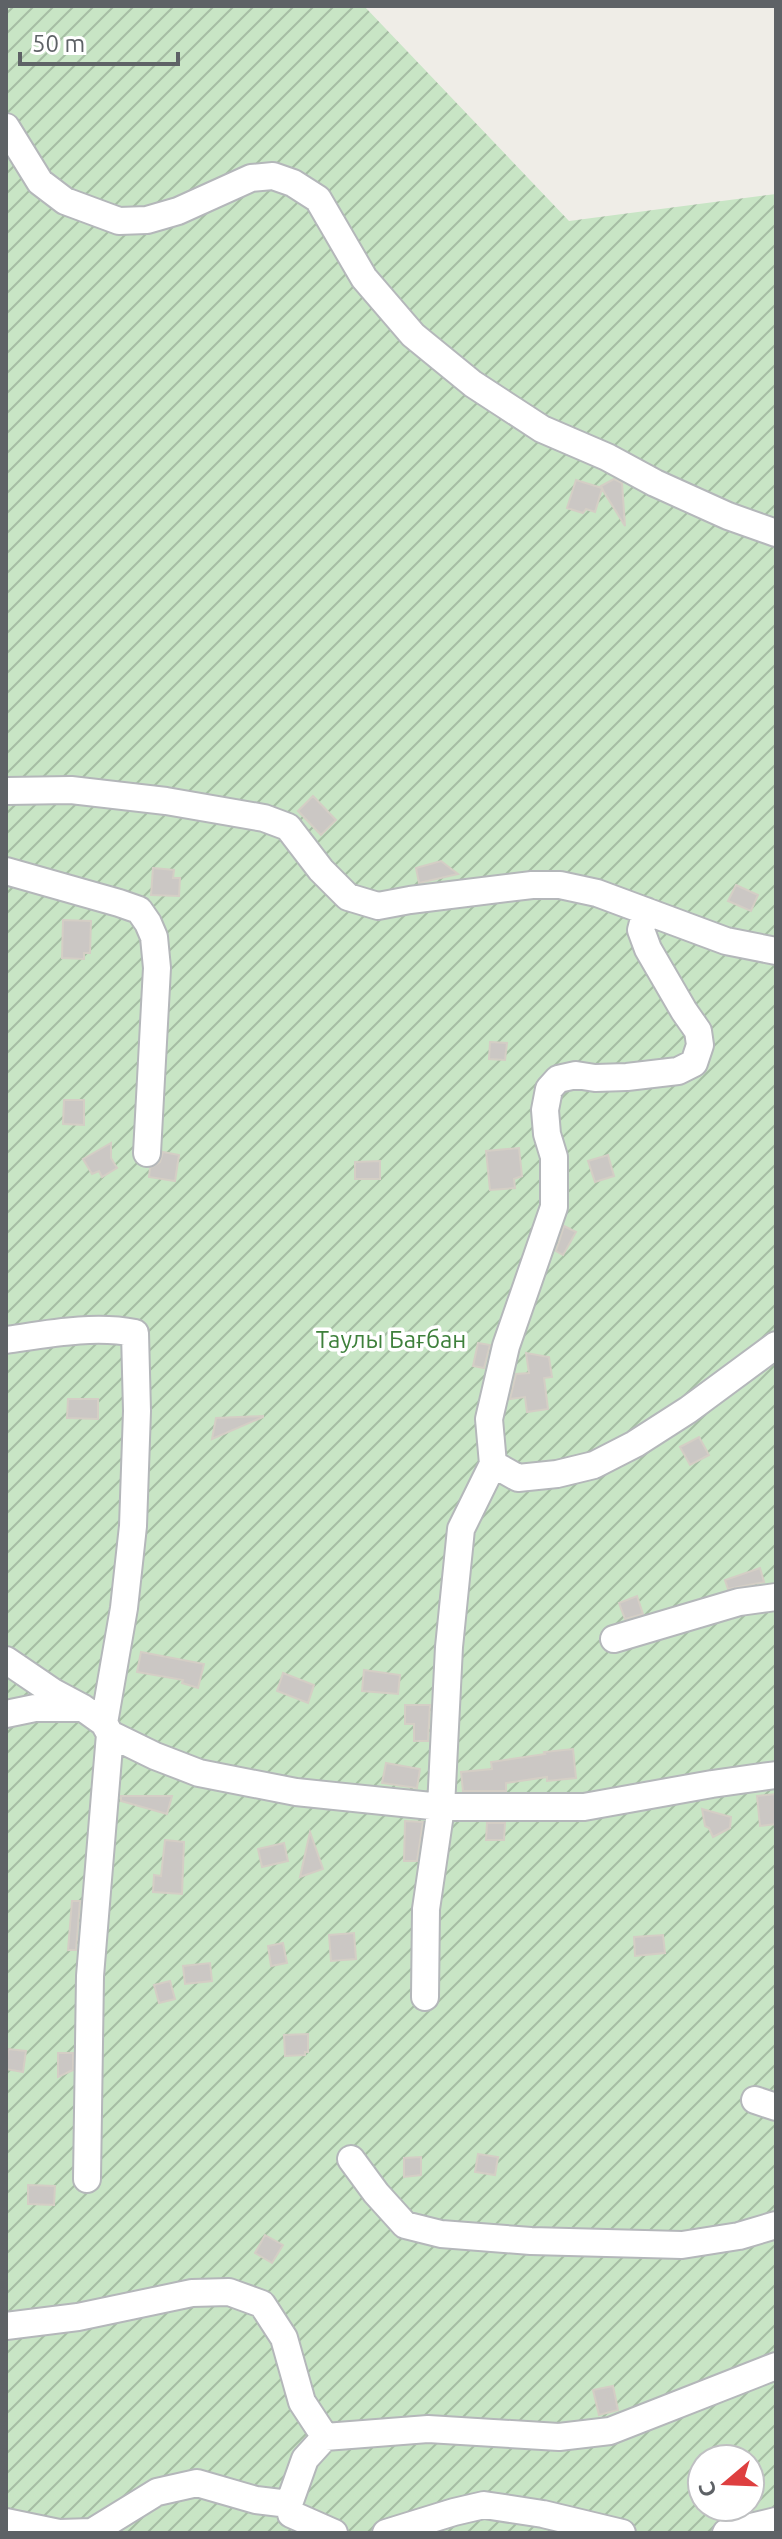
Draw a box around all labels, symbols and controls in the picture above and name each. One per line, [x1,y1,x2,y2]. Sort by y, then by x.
scale bar [20,16,178,66]
text: 50 m [32,30,85,57]
park label: Таулы Бағбан [316,1326,466,1353]
north arrow [686,2443,766,2523]
text: С [693,2479,721,2500]

